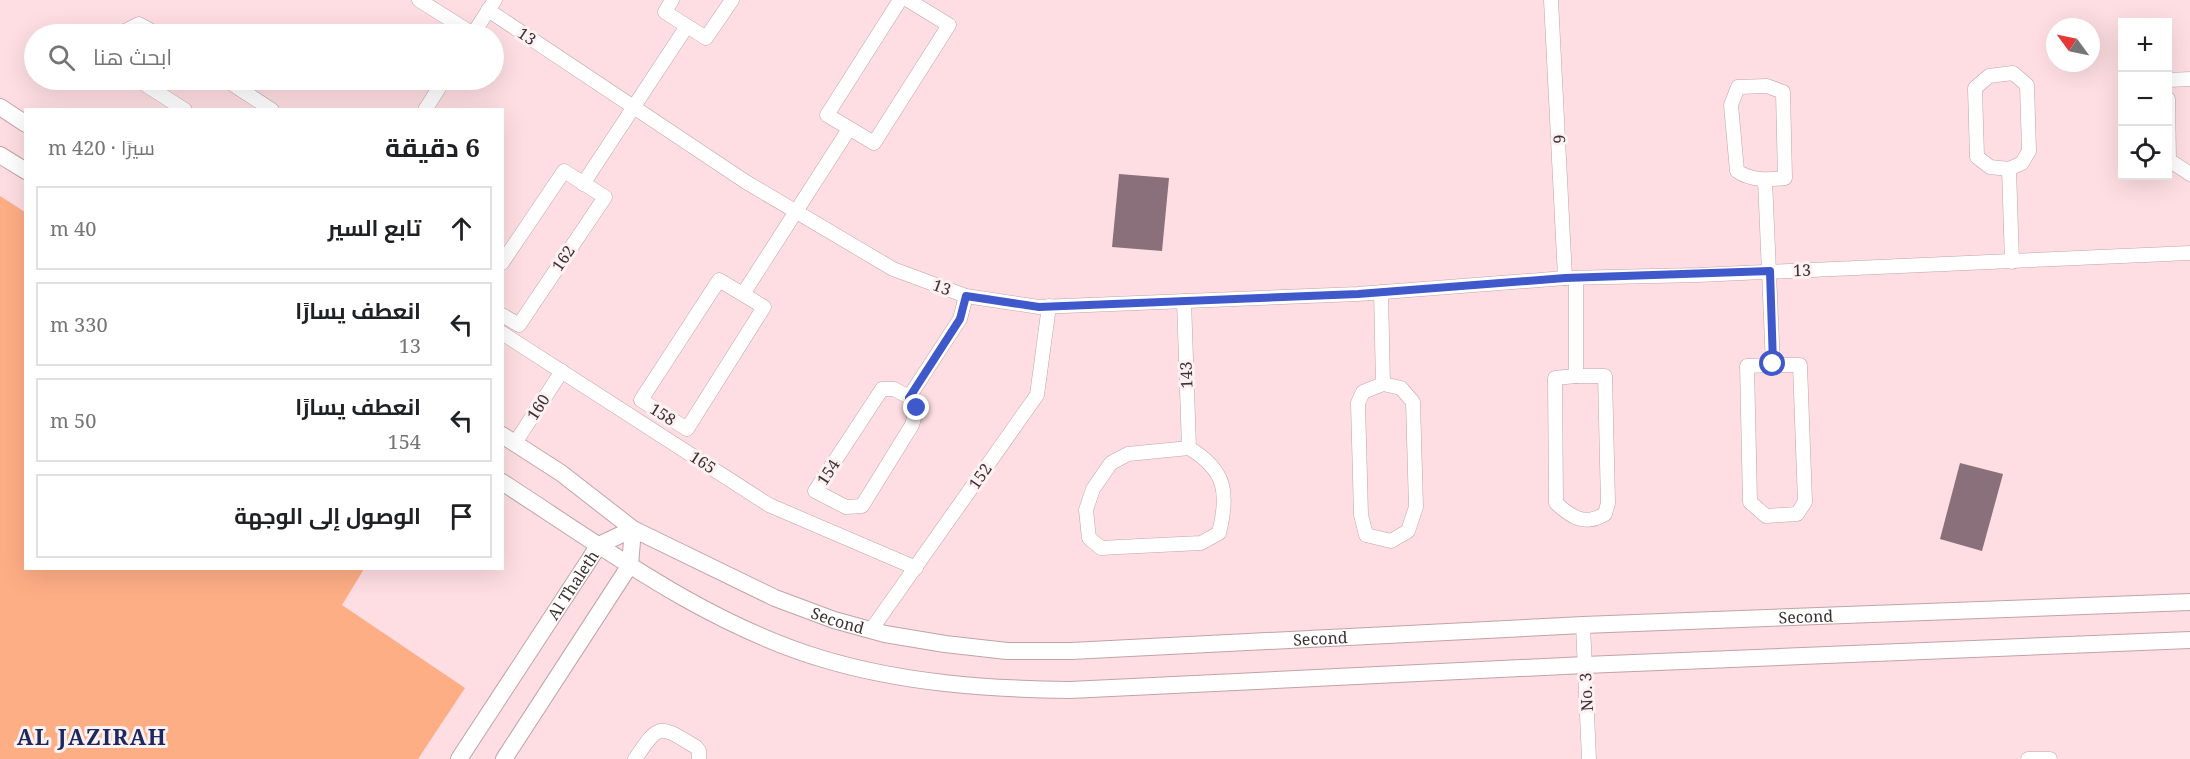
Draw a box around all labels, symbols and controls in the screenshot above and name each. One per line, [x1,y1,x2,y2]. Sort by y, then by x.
north arrow [2046,18,2100,72]
map controls [2118,18,2172,180]
button: + [2118,18,2172,72]
street label: 13 [513,22,541,50]
search box [24,24,504,90]
icon: search [45,41,78,74]
text: ابحث هنا [93,41,172,71]
button: − [2118,72,2172,126]
button: locate [2118,126,2172,180]
text: 6 دقيقة [385,129,480,165]
text: سيرًا · 420 m [48,134,155,161]
street label: 9 [1548,134,1570,144]
text: تابع السير [328,212,421,242]
icon: ahead [445,212,478,245]
text: 40 m [50,215,96,242]
street label: 162 [546,241,580,275]
street label: 13 [1793,259,1811,281]
street label: 13 [930,274,954,300]
text: انعطف يسارًا [295,295,421,325]
icon: left [445,308,478,341]
text: 330 m [50,311,108,338]
text: 13 [399,332,421,359]
route start [1759,350,1785,376]
street label: 143 [1175,361,1197,389]
street label: 160 [521,390,555,424]
text: انعطف يسارًا [295,391,421,421]
route end [903,394,929,420]
street label: 158 [646,398,680,430]
icon: left [445,404,478,437]
text: 50 m [50,407,96,434]
text: 154 [387,428,421,455]
street label: 165 [686,445,720,479]
street label: 154 [811,455,845,489]
street label: 152 [963,459,997,493]
text: الوصول إلى الوجهة [234,500,421,530]
icon: arrive [445,500,478,533]
street label: Al Thaleth [542,546,604,624]
street label: Second [808,601,867,639]
street label: Second [1778,605,1834,629]
street label: Second [1293,626,1348,651]
street label: No. 3 [1574,672,1598,712]
district label: AL JAZIRAH [17,721,167,751]

